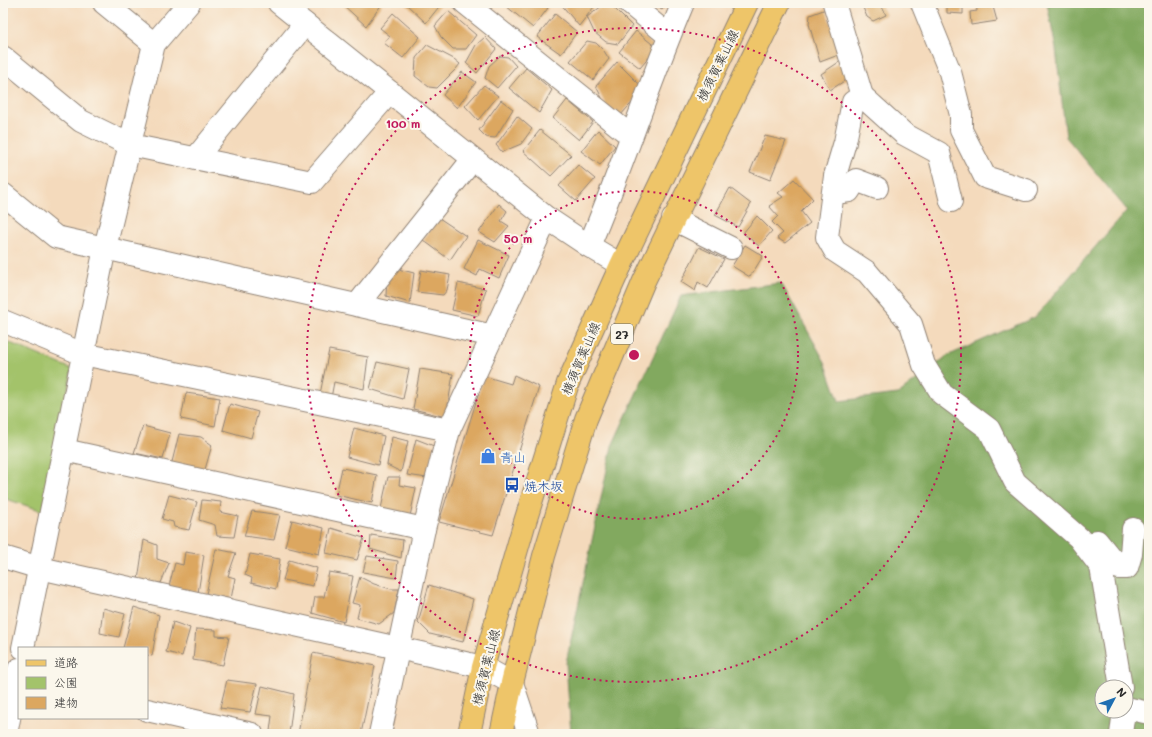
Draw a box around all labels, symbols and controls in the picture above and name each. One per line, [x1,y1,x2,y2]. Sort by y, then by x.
street label: 横須賀葉山線 [692,25,742,104]
text: 100 m [386,115,420,131]
text: 50 m [504,230,532,246]
street label: 横須賀葉山線 [557,318,603,397]
road number: 27 [611,324,633,344]
centre of rings [627,348,641,362]
shop icon: 青山 [479,447,497,465]
place label: 青山 [500,448,526,465]
bus stop icon: 焼木坂 [503,476,521,494]
place label: 焼木坂 [524,477,563,494]
street label: 横須賀葉山線 [467,626,503,707]
legend [18,647,148,719]
text: 道路 [54,654,78,670]
text: 公園 [54,674,78,690]
north arrow [1094,679,1134,719]
text: N [1114,684,1130,700]
text: 建物 [54,694,78,710]

